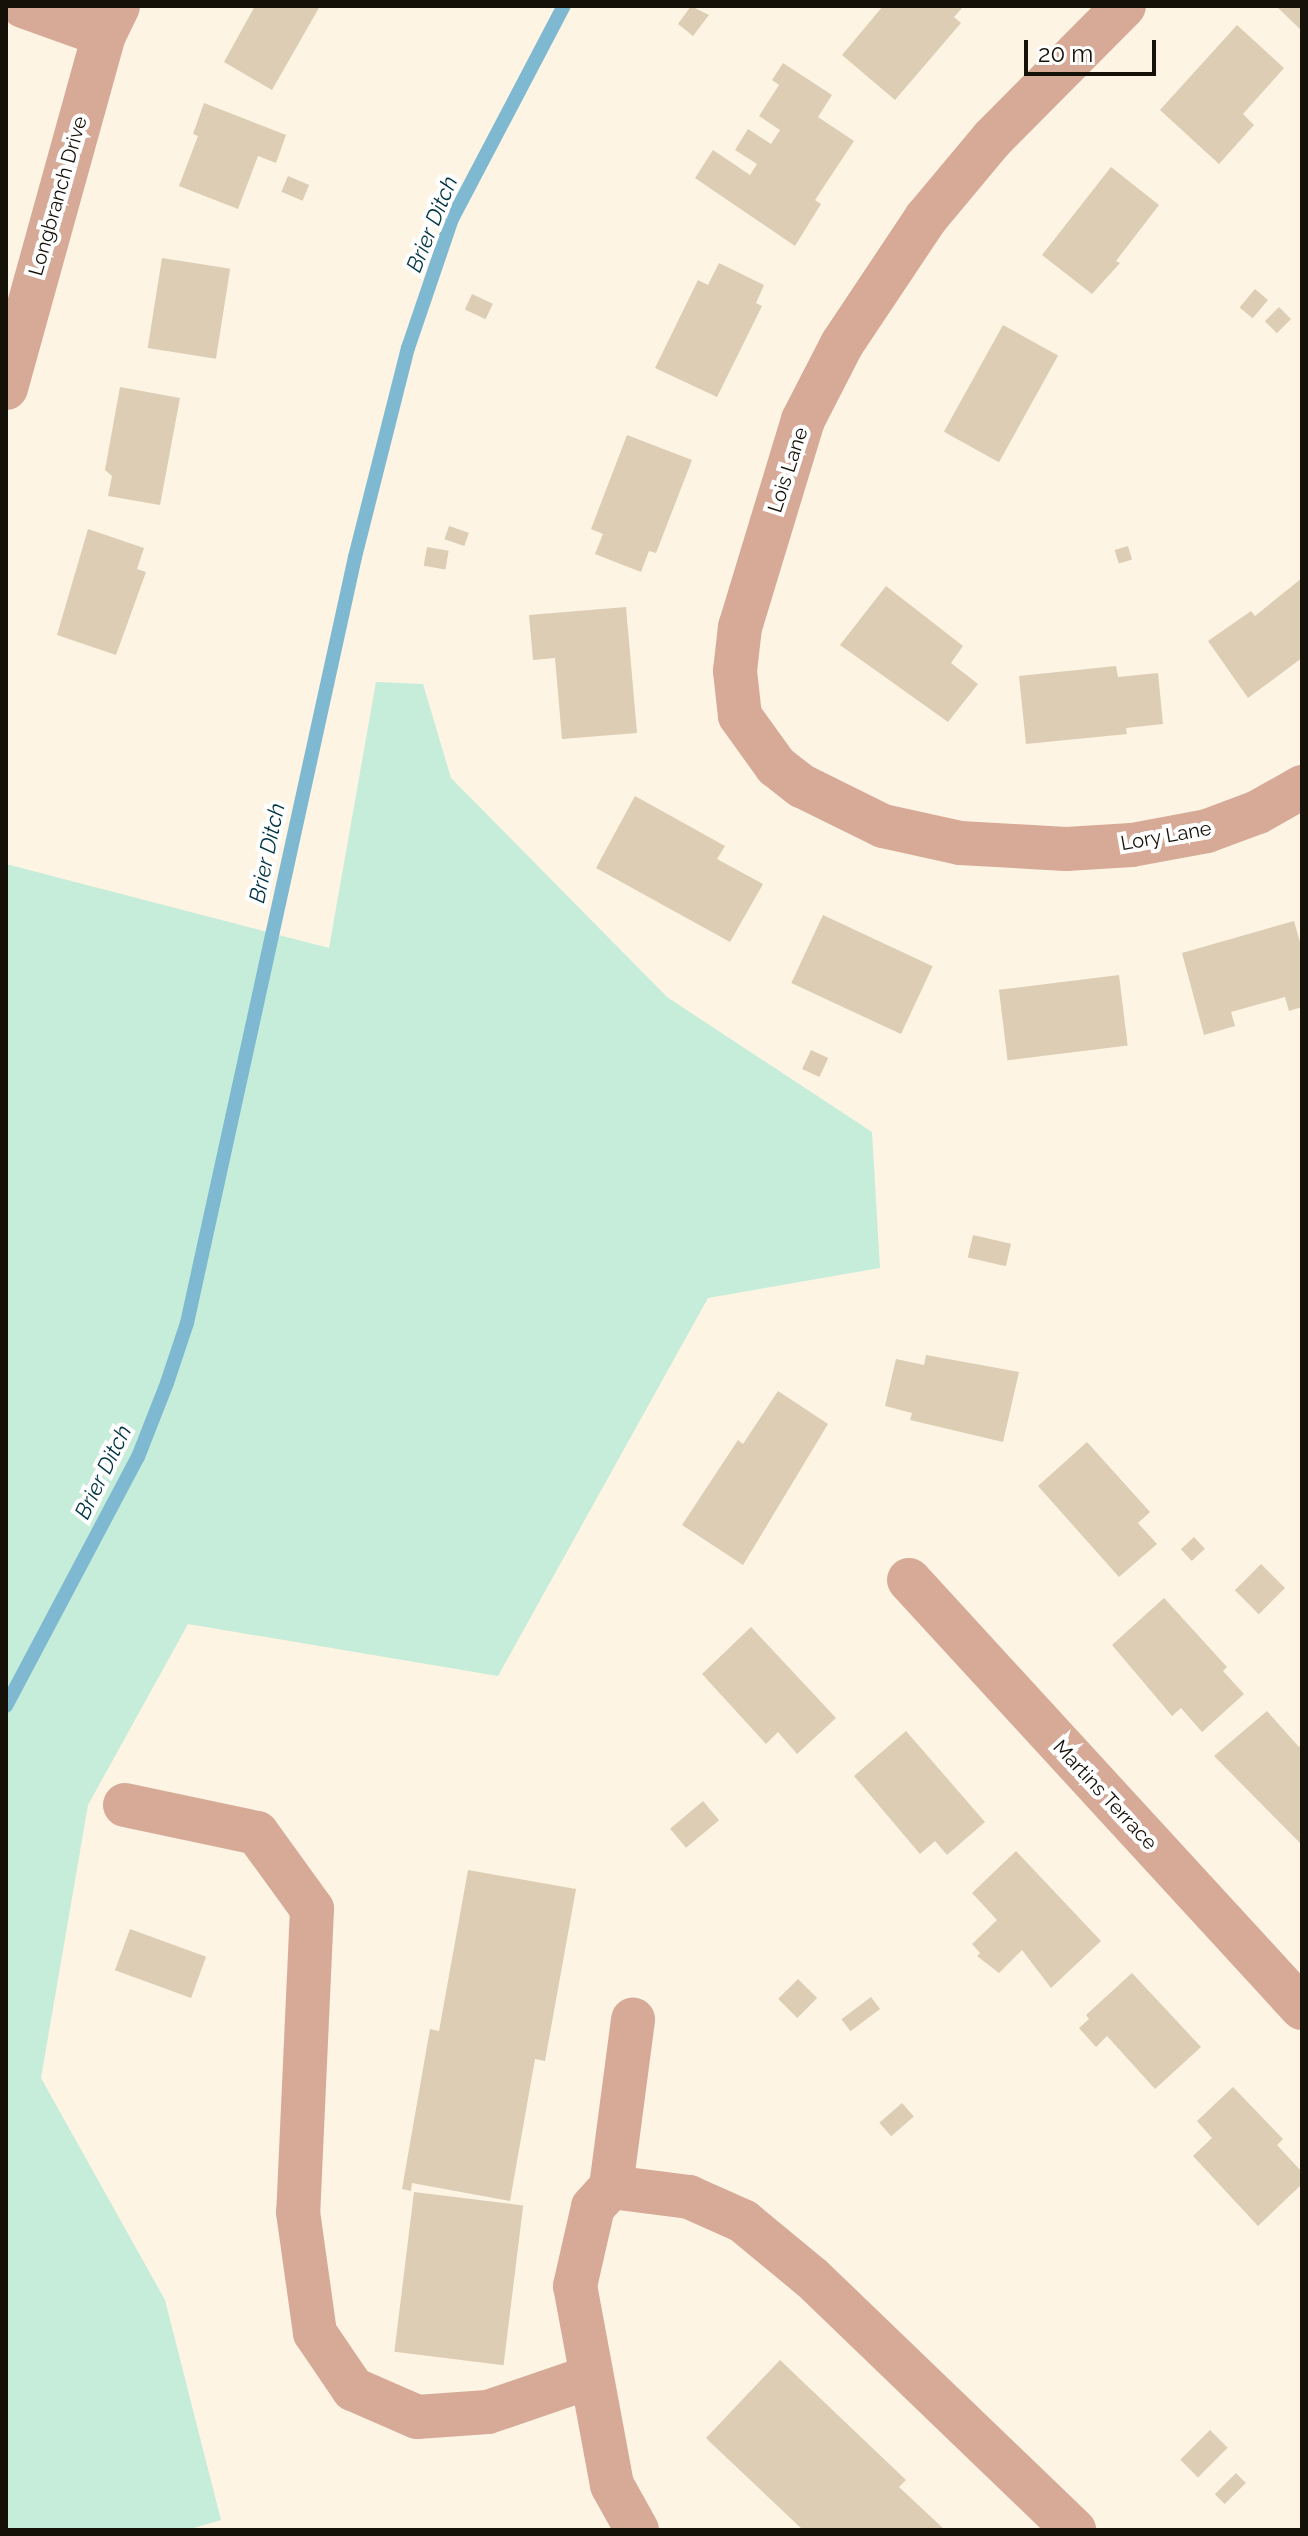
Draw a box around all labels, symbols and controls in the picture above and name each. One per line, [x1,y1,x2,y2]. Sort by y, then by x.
scale bar [1028,24,1160,74]
text: 20 m [1038,39,1093,68]
street label: Longbranch Drive [24,114,92,278]
water label: Brier Ditch [401,172,463,276]
street label: Lois Lane [763,424,813,516]
water label: Brier Ditch [244,801,290,905]
street label: Lory Lane [1118,816,1214,856]
water label: Brier Ditch [69,1420,137,1524]
street label: Martins Terrace [1048,1735,1162,1855]

